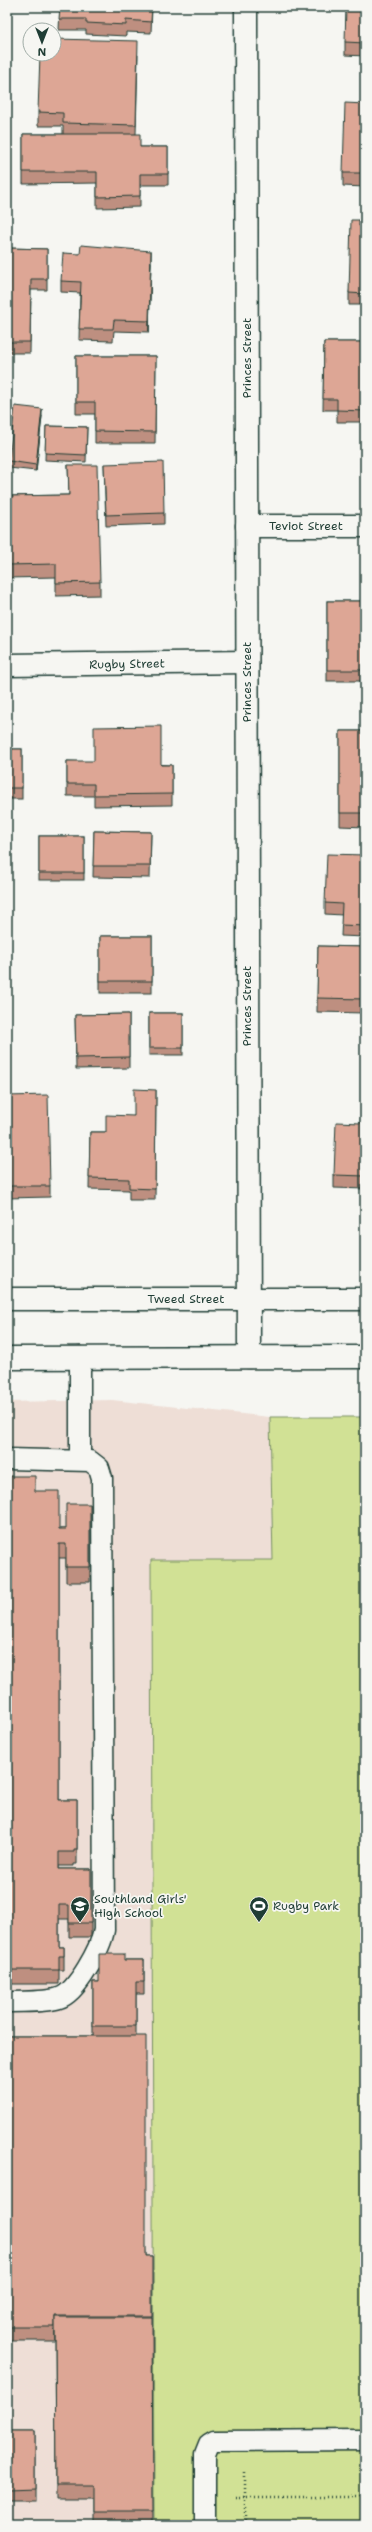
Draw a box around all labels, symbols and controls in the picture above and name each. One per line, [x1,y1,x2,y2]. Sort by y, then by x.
north arrow [22,22,62,62]
text: N [37,44,46,59]
street label: Princes Street [239,318,255,398]
street label: Teviot Street [269,518,343,534]
street label: Princes Street [239,642,255,722]
street label: Rugby Street [89,655,165,673]
street label: Princes Street [239,966,255,1046]
street label: Tweed Street [148,1291,224,1307]
place label: Southland Girls' High School [94,1891,187,1921]
school or university icon: Southland Girls' High School [69,1895,91,1923]
sports icon: Rugby Park [248,1895,270,1923]
place label: Rugby Park [273,1898,339,1914]

